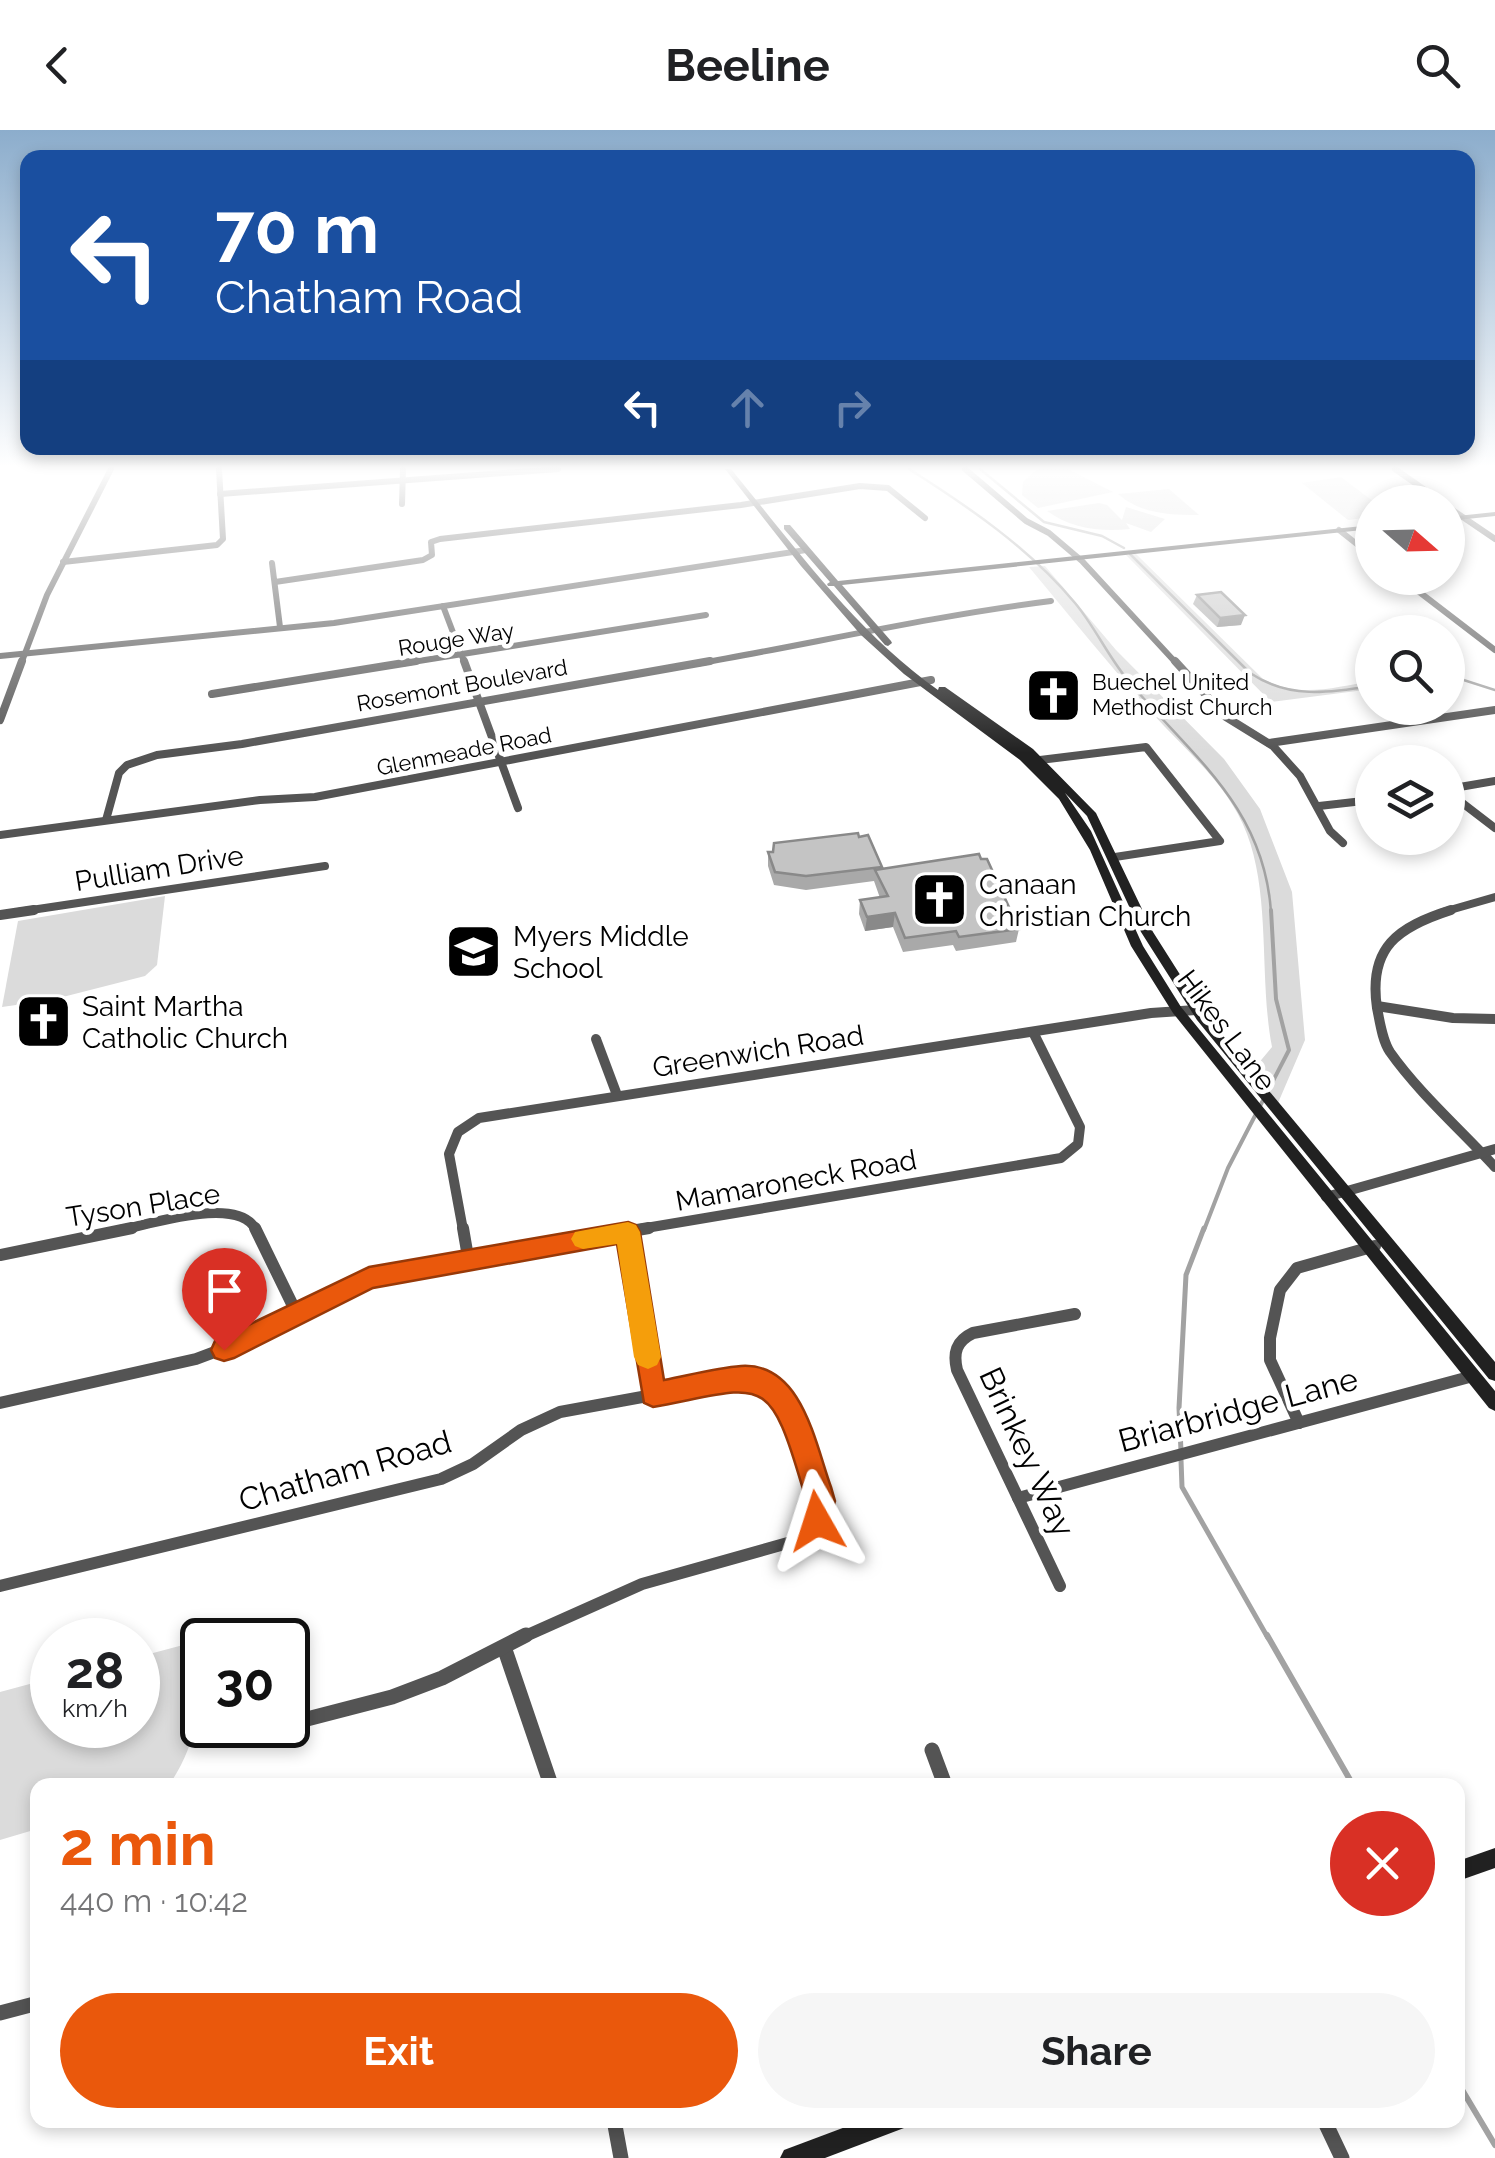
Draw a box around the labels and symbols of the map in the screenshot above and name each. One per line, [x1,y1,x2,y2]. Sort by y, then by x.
north arrow [1355,485,1465,595]
street label: Rouge Way [396,617,516,661]
street label: Rosemont Boulevard [355,654,569,716]
church icon: Buechel United Methodist Church [1023,665,1083,725]
place label: Buechel United Methodist Church [1092,669,1273,720]
street label: Glenmeade Road [374,721,554,781]
street label: Pulliam Drive [72,839,246,898]
place label: Canaan Christian Church [979,868,1191,933]
church icon: Canaan Christian Church [910,870,970,930]
place label: Myers Middle School [513,920,689,985]
school or university icon: Myers Middle School [444,922,504,982]
street label: Hikes Lane [1171,964,1283,1097]
place label: Saint Martha Catholic Church [82,990,288,1055]
church icon: Saint Martha Catholic Church [13,992,73,1052]
street label: Greenwich Road [650,1019,866,1084]
street label: Mamaroneck Road [673,1143,919,1218]
street label: Tyson Place [64,1177,222,1234]
pin [182,1248,267,1351]
street label: Briarbridge Lane [1114,1360,1362,1459]
street label: Brinkey Way [972,1361,1083,1542]
street label: Chatham Road [234,1423,455,1518]
position arrow [765,1469,869,1573]
speed limit sign: 30 [180,1618,310,1748]

